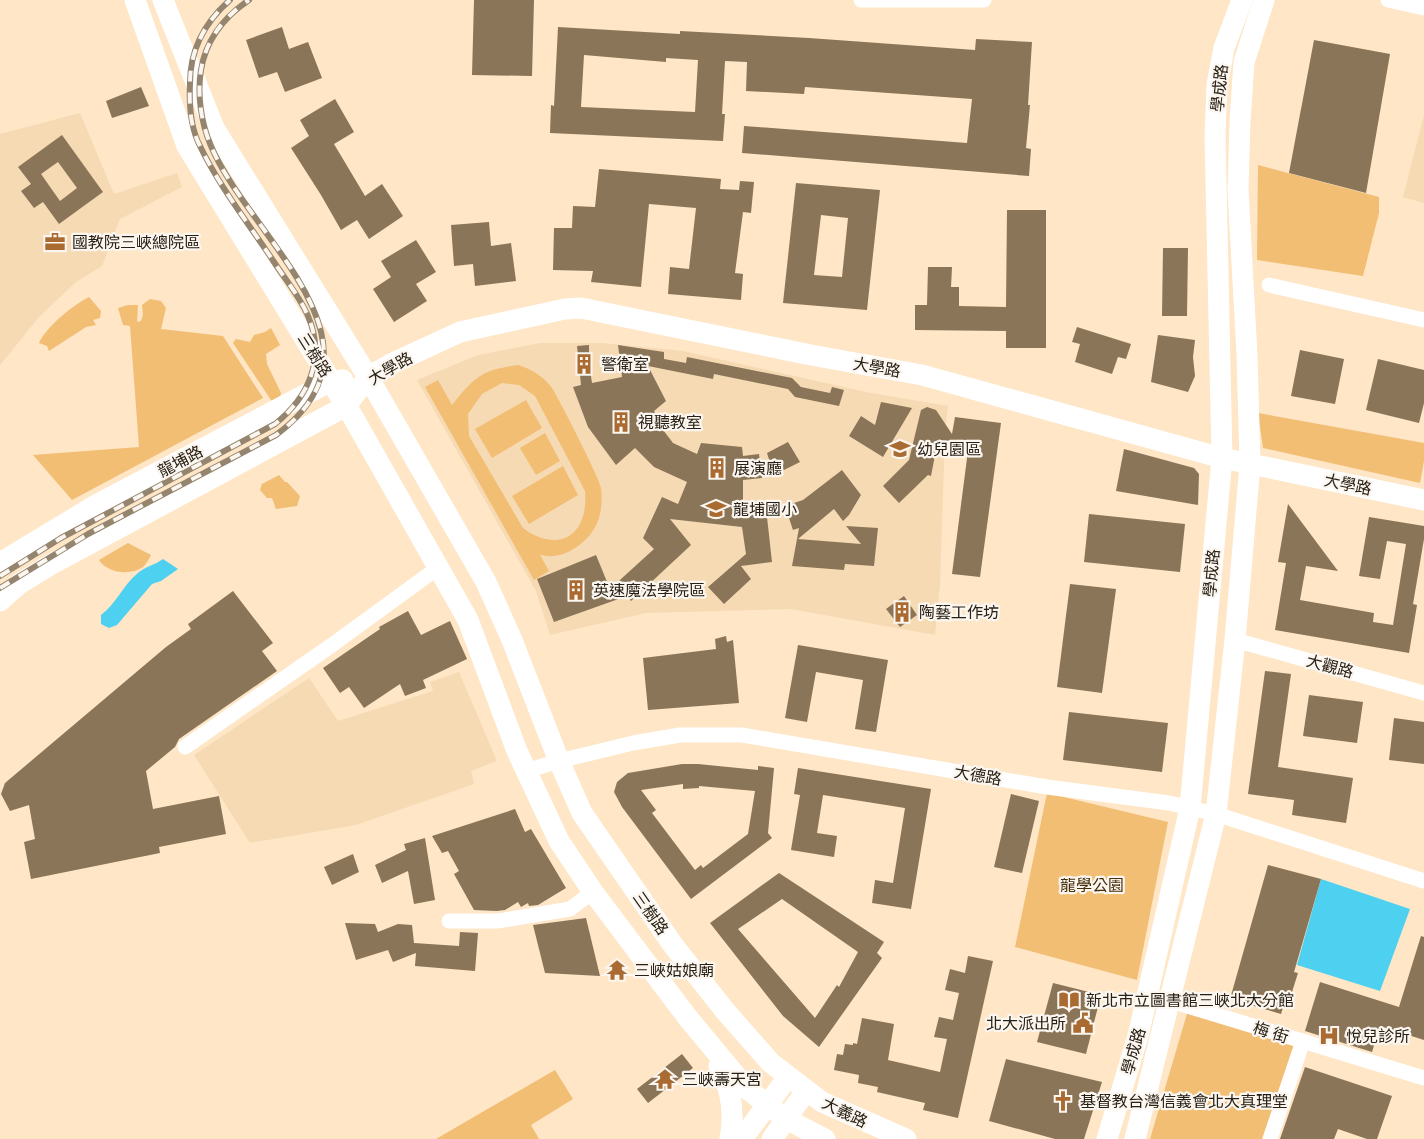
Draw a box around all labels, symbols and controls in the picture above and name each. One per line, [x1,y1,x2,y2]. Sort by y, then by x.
street label: 學成路 [1206,63,1233,113]
office icon: 國教院三峽總院區 [43,230,67,254]
place label: 國教院三峽總院區 [72,231,200,254]
street label: 三樹路 [292,329,337,382]
street label: 大學路 [364,346,417,390]
building icon: 警衛室 [572,352,596,376]
street label: 大學路 [851,352,903,383]
place label: 警衛室 [601,353,649,376]
building icon: 視聽教室 [609,410,633,434]
place label: 視聽教室 [638,411,702,434]
school or university icon: 幼兒園區 [888,437,912,461]
place label: 幼兒園區 [917,438,981,461]
street label: 龍埔路 [154,440,207,483]
building icon: 展演廳 [705,456,729,480]
place label: 展演廳 [734,457,782,480]
street label: 大學路 [1322,468,1374,501]
school or university icon: 龍埔國小 [704,497,728,521]
place label: 龍埔國小 [733,498,797,521]
street label: 學成路 [1198,548,1225,598]
building icon: 英速魔法學院區 [564,578,588,602]
place label: 英速魔法學院區 [593,579,705,602]
building icon: 陶藝工作坊 [890,600,914,624]
place label: 陶藝工作坊 [919,601,999,624]
street label: 大觀路 [1304,649,1356,684]
street label: 大德路 [952,760,1004,791]
park label: 龍學公園 [1060,874,1124,897]
street label: 三樹路 [627,887,674,940]
temple icon: 三峽姑娘廟 [605,958,629,982]
place label: 三峽姑娘廟 [634,959,714,982]
library icon: 新北市立圖書館三峽北大分館 [1057,988,1081,1012]
place label: 新北市立圖書館三峽北大分館 [1086,989,1294,1012]
public building icon: 北大派出所 [1071,1011,1095,1035]
place label: 北大派出所 [986,1012,1066,1035]
street label: 梅 街 [1250,1016,1292,1049]
hospital icon: 悅兒診所 [1317,1024,1341,1048]
street label: 學成路 [1116,1025,1151,1077]
place label: 悅兒診所 [1346,1025,1410,1048]
temple icon: 三峽壽天宮 [653,1067,677,1091]
place label: 三峽壽天宮 [682,1068,762,1091]
church icon: 基督教台灣信義會北大真理堂 [1051,1089,1075,1113]
place label: 基督教台灣信義會北大真理堂 [1080,1090,1288,1113]
street label: 大義路 [818,1092,871,1133]

